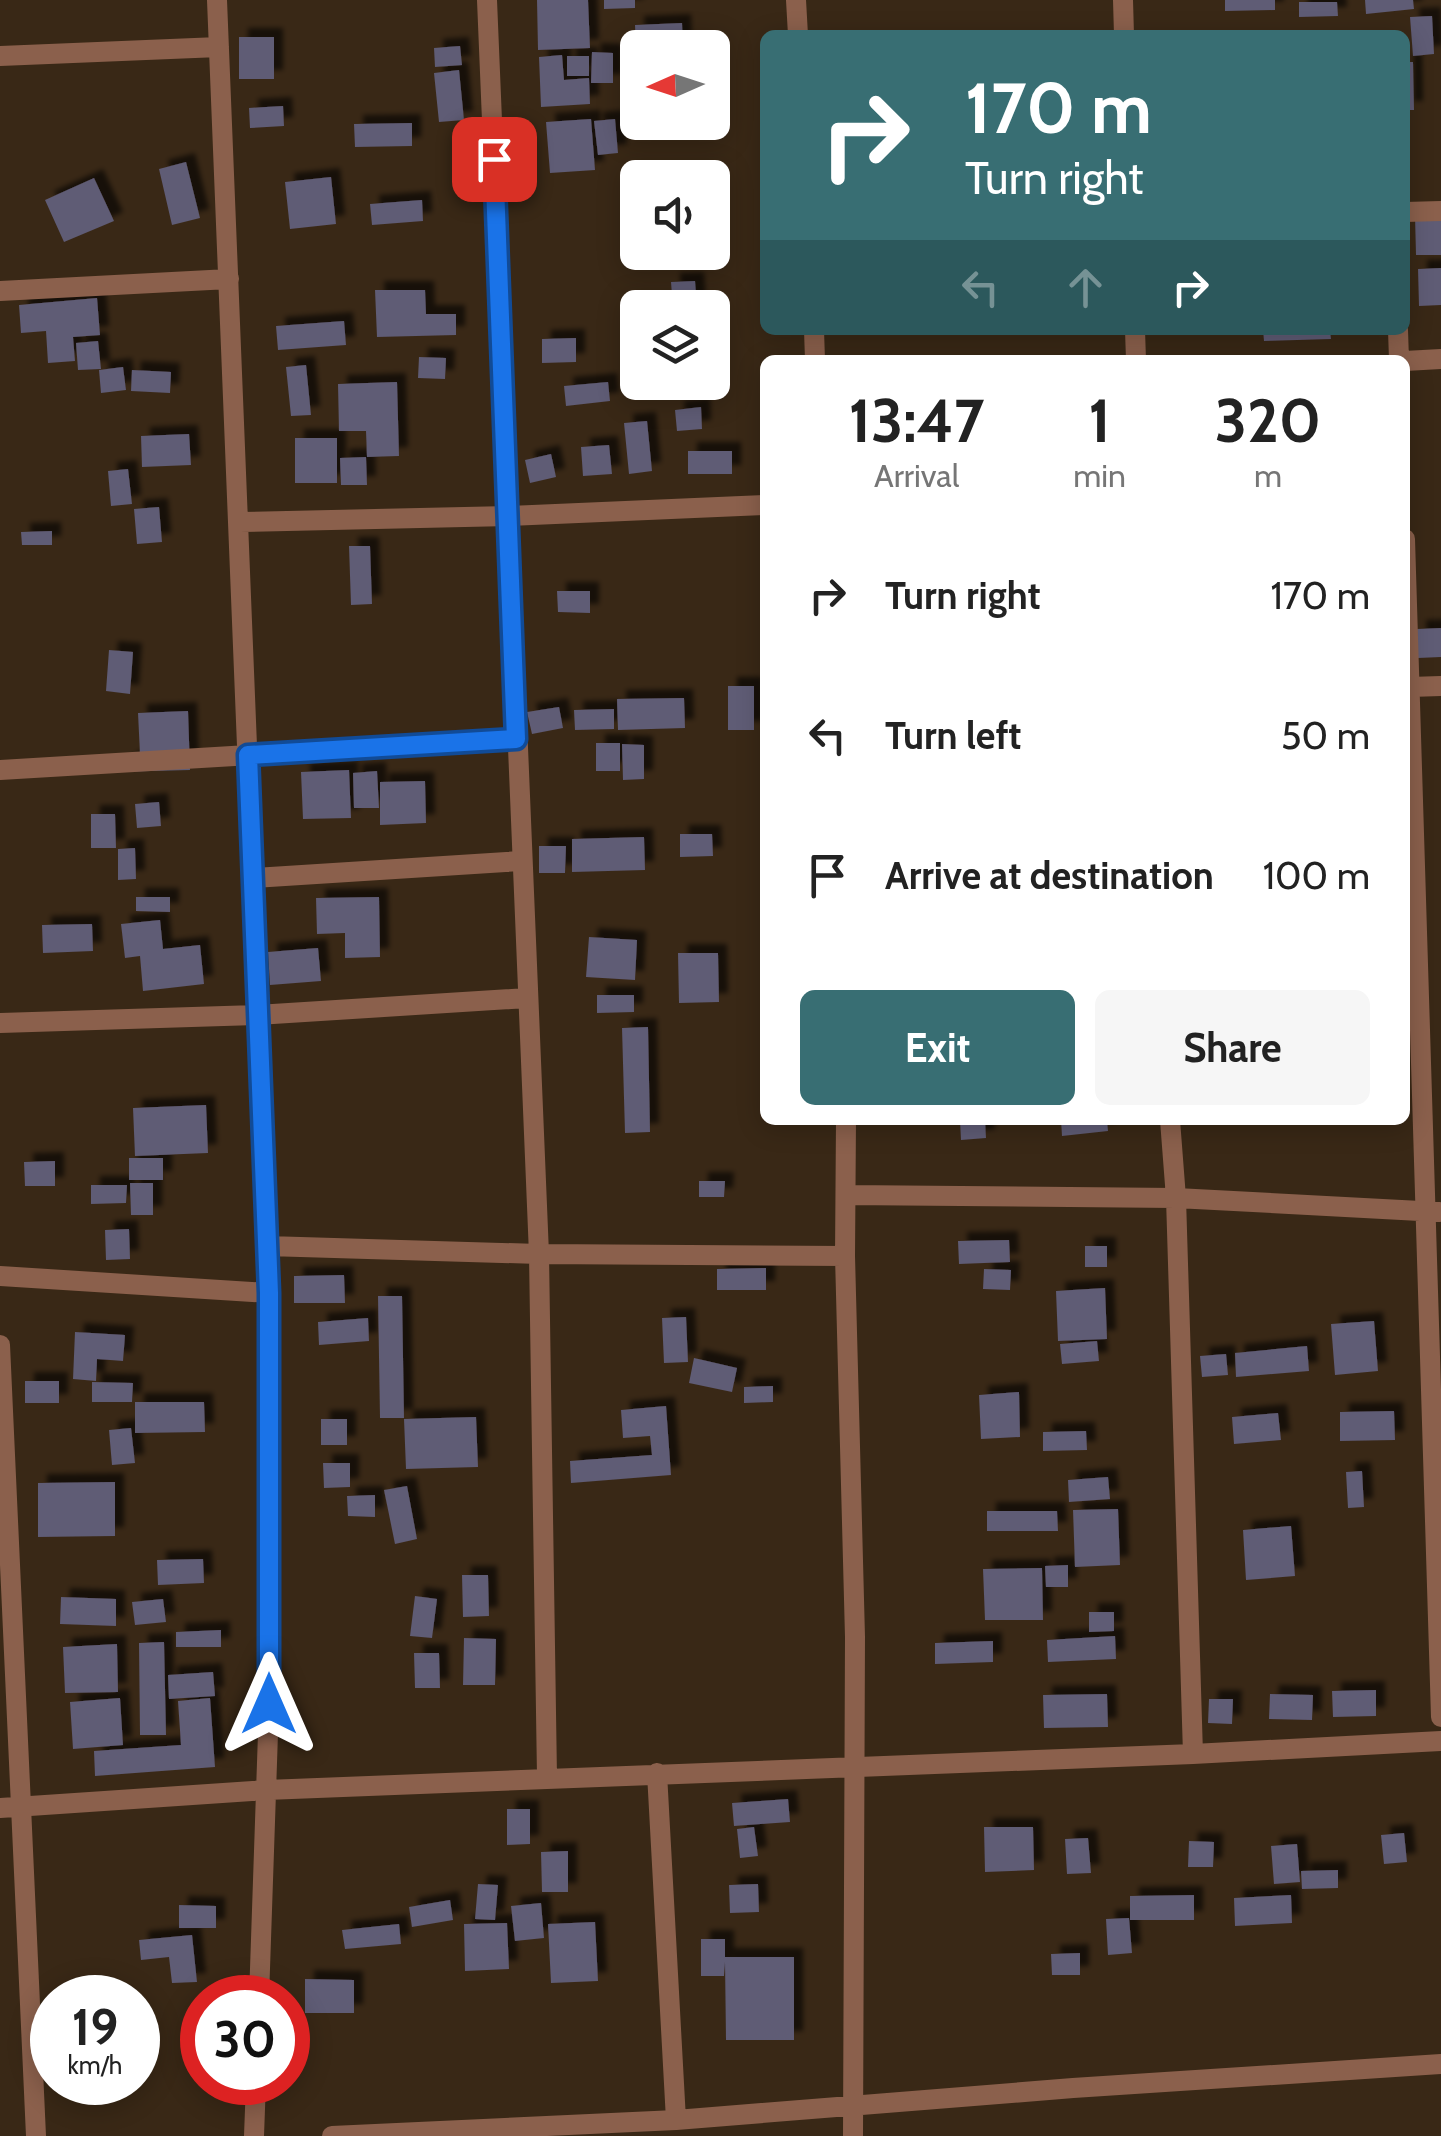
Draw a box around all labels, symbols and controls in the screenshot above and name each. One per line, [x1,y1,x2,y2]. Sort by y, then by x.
north arrow [620,30,730,140]
map controls [620,30,730,400]
text: 170 m [965,65,1152,151]
icon: right [800,70,930,200]
pin [452,117,537,202]
icon: arrive [467,132,522,187]
text: Turn right [965,151,1144,205]
button: sound [620,160,730,270]
icon: left [953,260,1008,315]
icon: ahead [1058,260,1113,315]
icon: right [1163,260,1218,315]
button: layers [620,290,730,400]
text: 13:47 [849,384,984,457]
text: 1 [1089,384,1111,457]
text: 320 [1215,384,1321,457]
text: Arrival [874,456,959,495]
text: min [1073,456,1126,495]
text: m [1254,456,1282,495]
icon: right [800,568,855,623]
text: Turn right [885,572,1041,619]
text: 170 m [1270,572,1370,619]
icon: left [800,708,855,763]
text: Turn left [885,712,1021,759]
text: 50 m [1281,712,1370,759]
icon: arrive [800,848,855,903]
text: Arrive at destination [885,852,1214,899]
text: 100 m [1263,852,1370,899]
button: Exit [800,990,1075,1105]
button: Share [1095,990,1370,1105]
position arrow [217,1652,321,1756]
speed limit sign: 30 [180,1975,310,2105]
text: 19 [72,1997,118,2058]
text: km/h [68,2050,122,2080]

